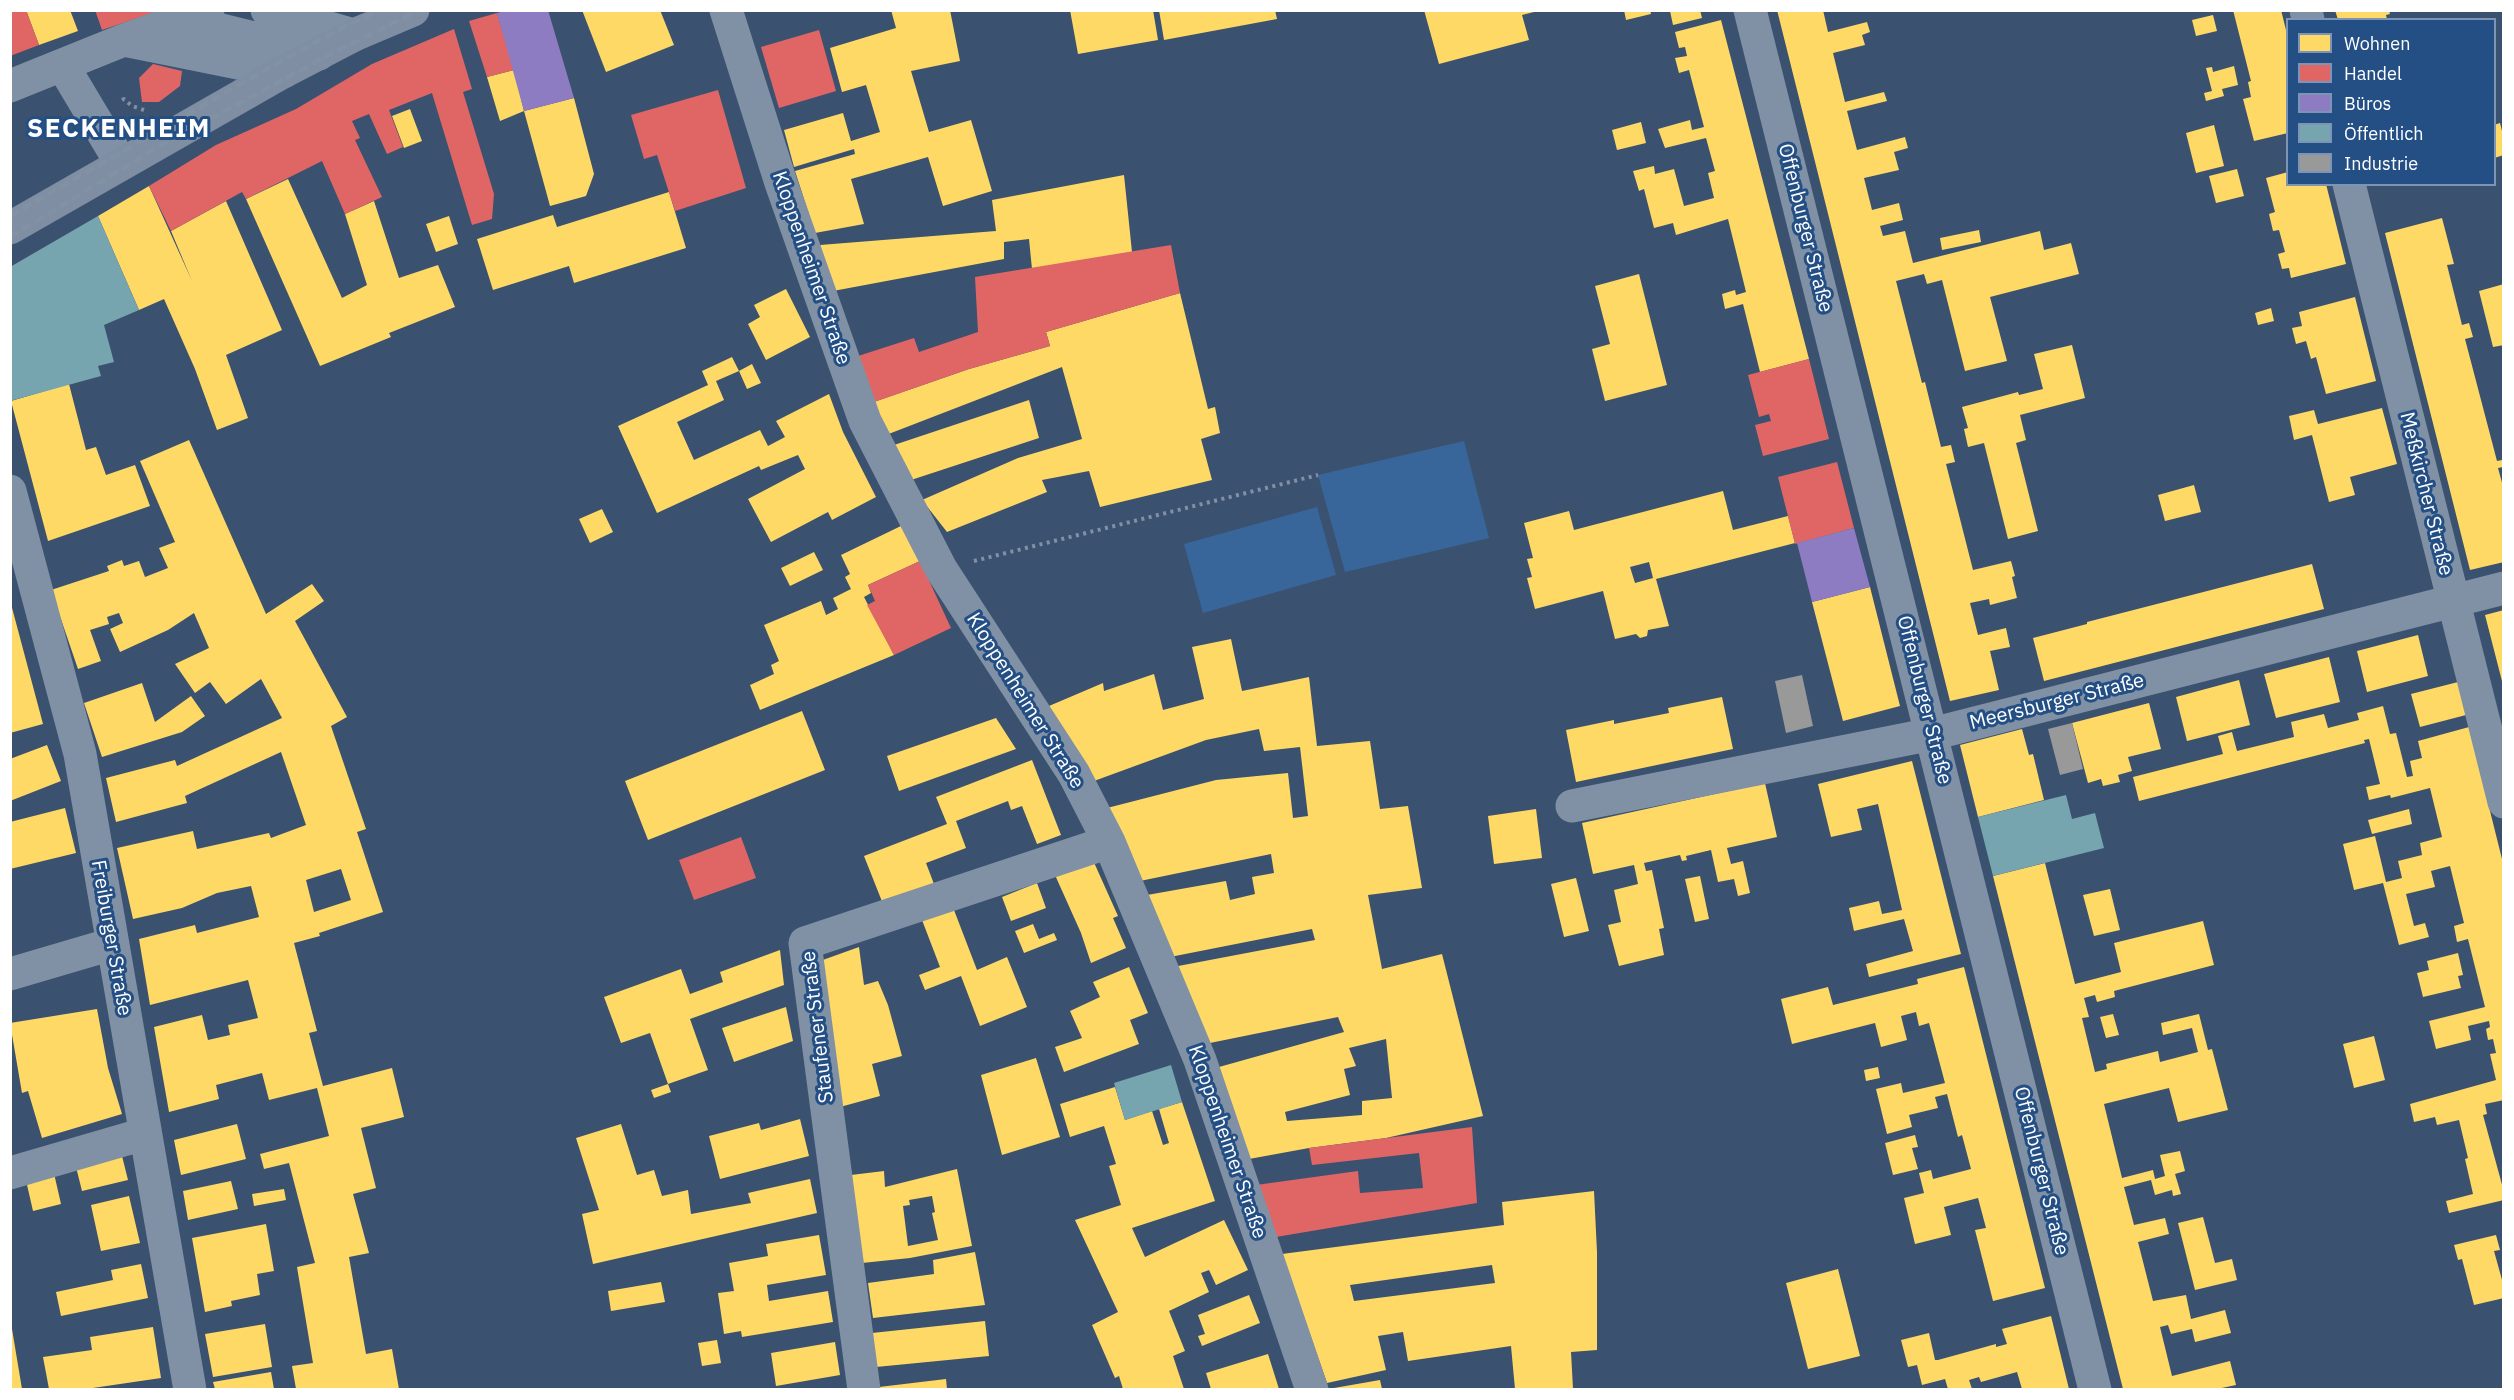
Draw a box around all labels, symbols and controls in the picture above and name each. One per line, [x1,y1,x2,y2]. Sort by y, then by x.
legend [2286,18,2496,186]
text: Wohnen [2344,32,2410,55]
text: Handel [2344,62,2402,85]
text: Büros [2344,92,2391,115]
district label: SECKENHEIM [27,113,211,145]
text: Öffentlich [2344,122,2423,145]
street label: Offenburger Straße [1772,141,1838,315]
text: Industrie [2344,152,2418,175]
street label: Kloppenheimer Straße [767,168,855,368]
street label: Meßkircher Straße [2394,410,2458,578]
street label: Kloppenheimer Straße [961,609,1089,793]
street label: Offenburger Straße [1891,613,1957,787]
street label: Meersburger Straße [1967,669,2147,735]
street label: Freiburger Straße [85,858,137,1018]
street label: Staufener Straße [797,950,839,1104]
street label: Kloppenheimer Straße [1183,1042,1271,1242]
street label: Offenburger Straße [2008,1084,2074,1258]

